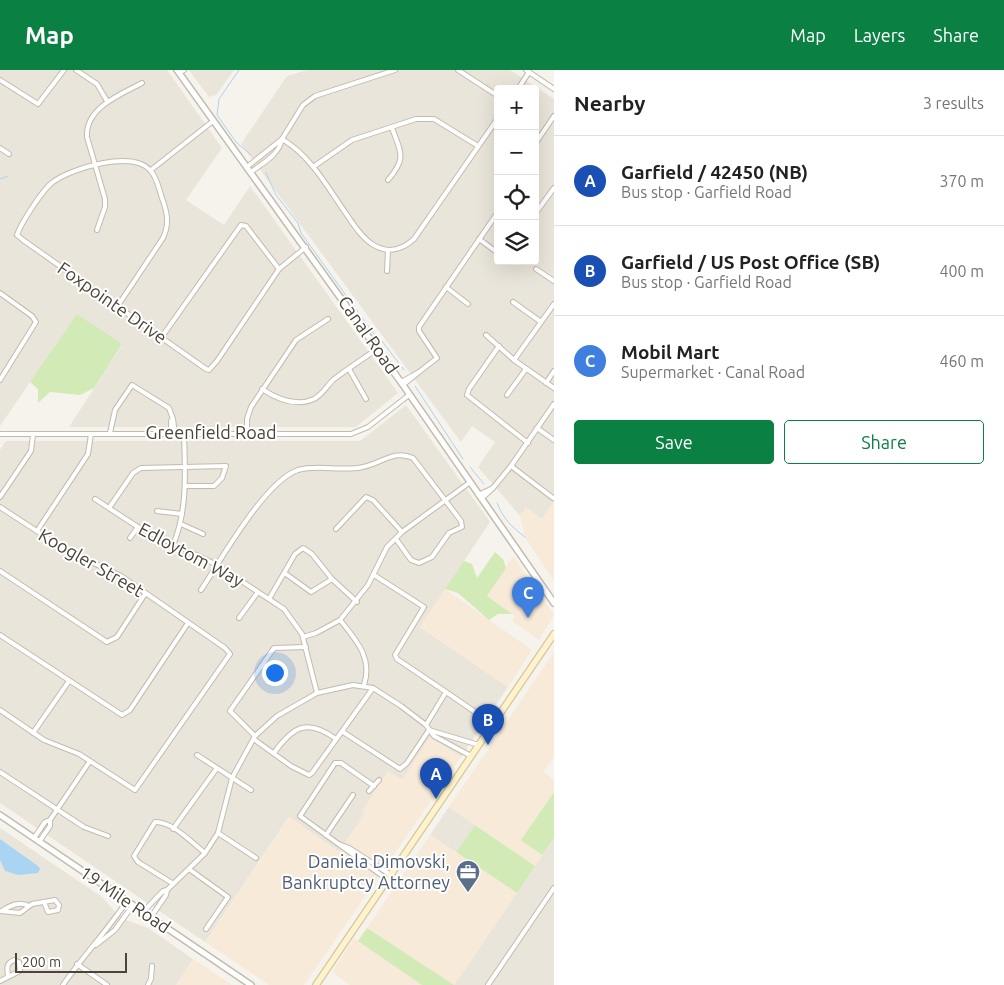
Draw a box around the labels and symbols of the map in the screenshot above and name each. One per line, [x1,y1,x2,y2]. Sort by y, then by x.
street label: Foxpointe Drive [54,257,171,347]
street label: Canal Road [335,292,403,377]
street label: Greenfield Road [146,422,276,442]
street label: Edloytom Way [136,518,248,590]
street label: Koogler Street [35,524,148,600]
pin: C [512,577,544,618]
your location [262,660,288,686]
pin: B [472,704,504,745]
pin: A [420,758,452,799]
place label: Daniela Dimovski, Bankruptcy Attorney [282,851,450,892]
office icon: Daniela Dimovski, Bankruptcy Attorney [455,859,481,893]
street label: 19 Mile Road [77,862,175,937]
scale bar [15,950,128,973]

